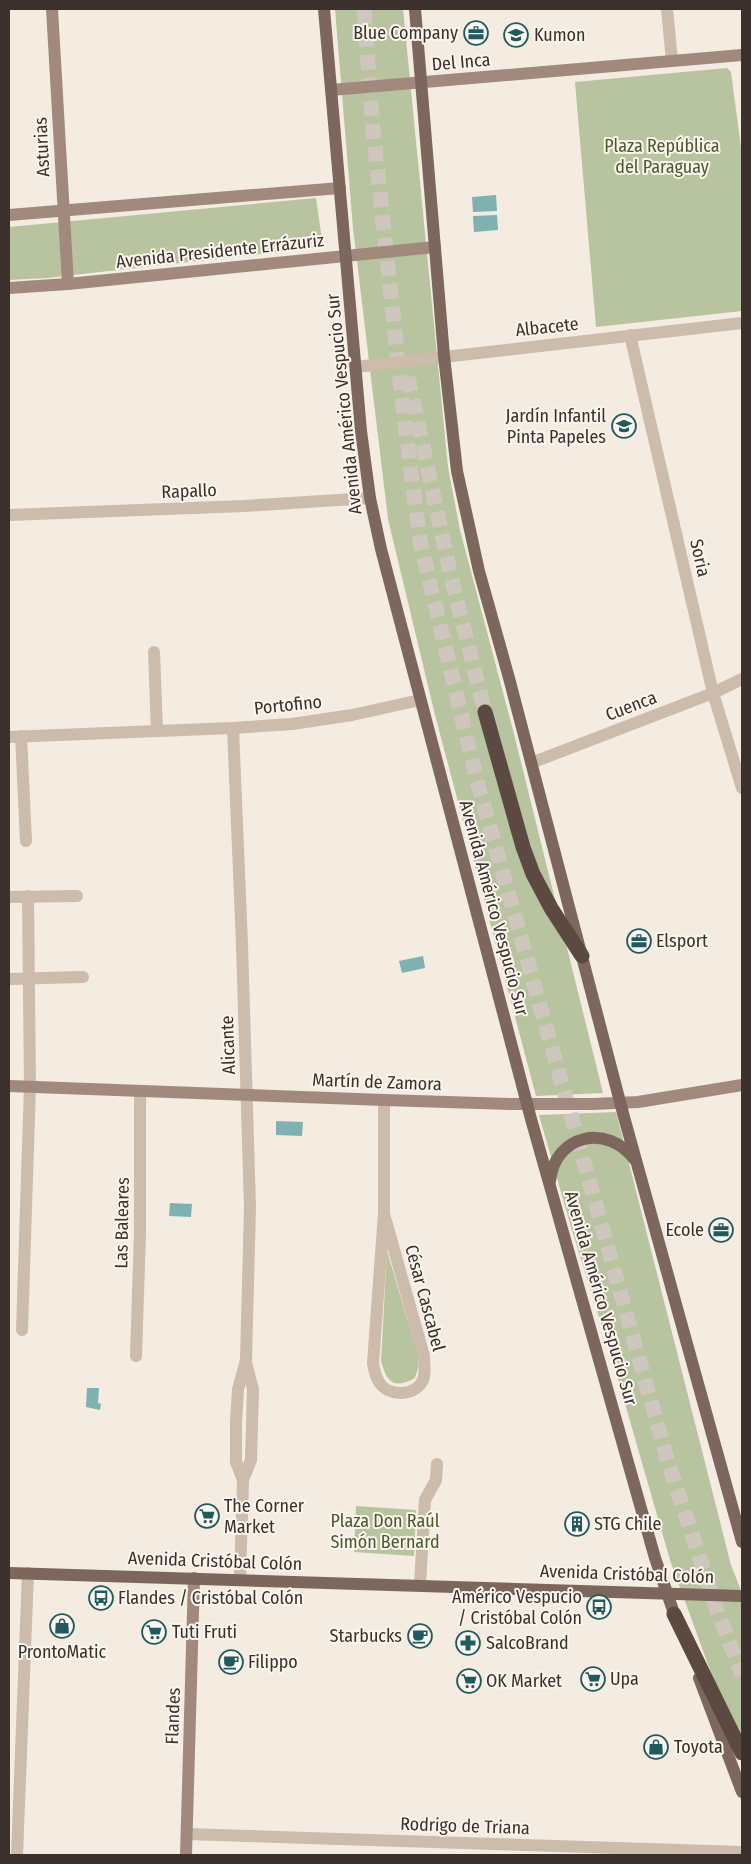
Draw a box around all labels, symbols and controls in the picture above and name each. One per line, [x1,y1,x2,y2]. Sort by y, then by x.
office icon: Blue Company [463,20,489,46]
place label: Blue Company [353,22,458,44]
school or university icon: Kumon [503,22,529,48]
place label: Kumon [534,24,586,46]
street label: Del Inca [431,48,491,76]
street label: Asturias [29,116,55,177]
park label: Plaza República del Paraguay [604,135,720,178]
street label: Avenida Presidente Errázuriz [115,229,325,273]
street label: Avenida Américo Vespucio Sur [321,292,367,516]
street label: Albacete [514,313,580,341]
place label: Jardín Infantil Pinta Papeles [506,405,606,448]
school or university icon: Jardín Infantil Pinta Papeles [611,413,637,439]
street label: Rapallo [161,479,217,503]
street label: Soria [685,537,715,579]
street label: Cuenca [602,686,660,726]
street label: Portofino [253,691,323,719]
street label: Avenida Américo Vespucio Sur [455,798,534,1019]
office icon: Elsport [626,928,652,954]
place label: Elsport [656,930,708,952]
street label: Alicante [216,1015,240,1075]
street label: Martín de Zamora [312,1069,442,1095]
street label: Las Baleares [110,1177,134,1269]
street label: Avenida Américo Vespucio Sur [560,1188,642,1408]
office icon: Ecole [708,1217,734,1243]
place label: Ecole [666,1219,704,1241]
street label: César Cascabel [400,1242,450,1354]
place label: The Corner Market [224,1495,305,1538]
supermarket icon: The Corner Market [194,1503,220,1529]
park label: Plaza Don Raúl Simón Bernard [330,1510,440,1553]
building icon: STG Chile [564,1511,590,1537]
place label: STG Chile [594,1513,661,1535]
street label: Avenida Cristóbal Colón [127,1547,303,1575]
street label: Avenida Cristóbal Colón [539,1560,715,1588]
bus stop icon: Flandes / Cristóbal Colón [88,1585,114,1611]
place label: Américo Vespucio / Cristóbal Colón [452,1586,582,1629]
place label: Flandes / Cristóbal Colón [118,1587,303,1609]
bus stop icon: Américo Vespucio / Cristóbal Colón [586,1594,612,1620]
shop icon: ProntoMatic [49,1613,75,1639]
supermarket icon: Tuti Fruti [141,1619,167,1645]
place label: Tuti Fruti [172,1621,237,1643]
cafe icon: Starbucks [407,1623,433,1649]
place label: Starbucks [330,1625,402,1647]
pharmacy icon: SalcoBrand [455,1630,481,1656]
place label: SalcoBrand [486,1632,569,1654]
place label: ProntoMatic [18,1641,107,1663]
cafe icon: Filippo [218,1649,244,1675]
place label: Filippo [248,1651,298,1673]
supermarket icon: Upa [580,1666,606,1692]
supermarket icon: OK Market [456,1668,482,1694]
place label: Upa [610,1668,639,1690]
place label: OK Market [486,1670,562,1692]
street label: Flandes [161,1687,185,1745]
shop icon: Toyota [643,1734,669,1760]
place label: Toyota [674,1736,723,1758]
street label: Rodrigo de Triana [400,1813,530,1839]

